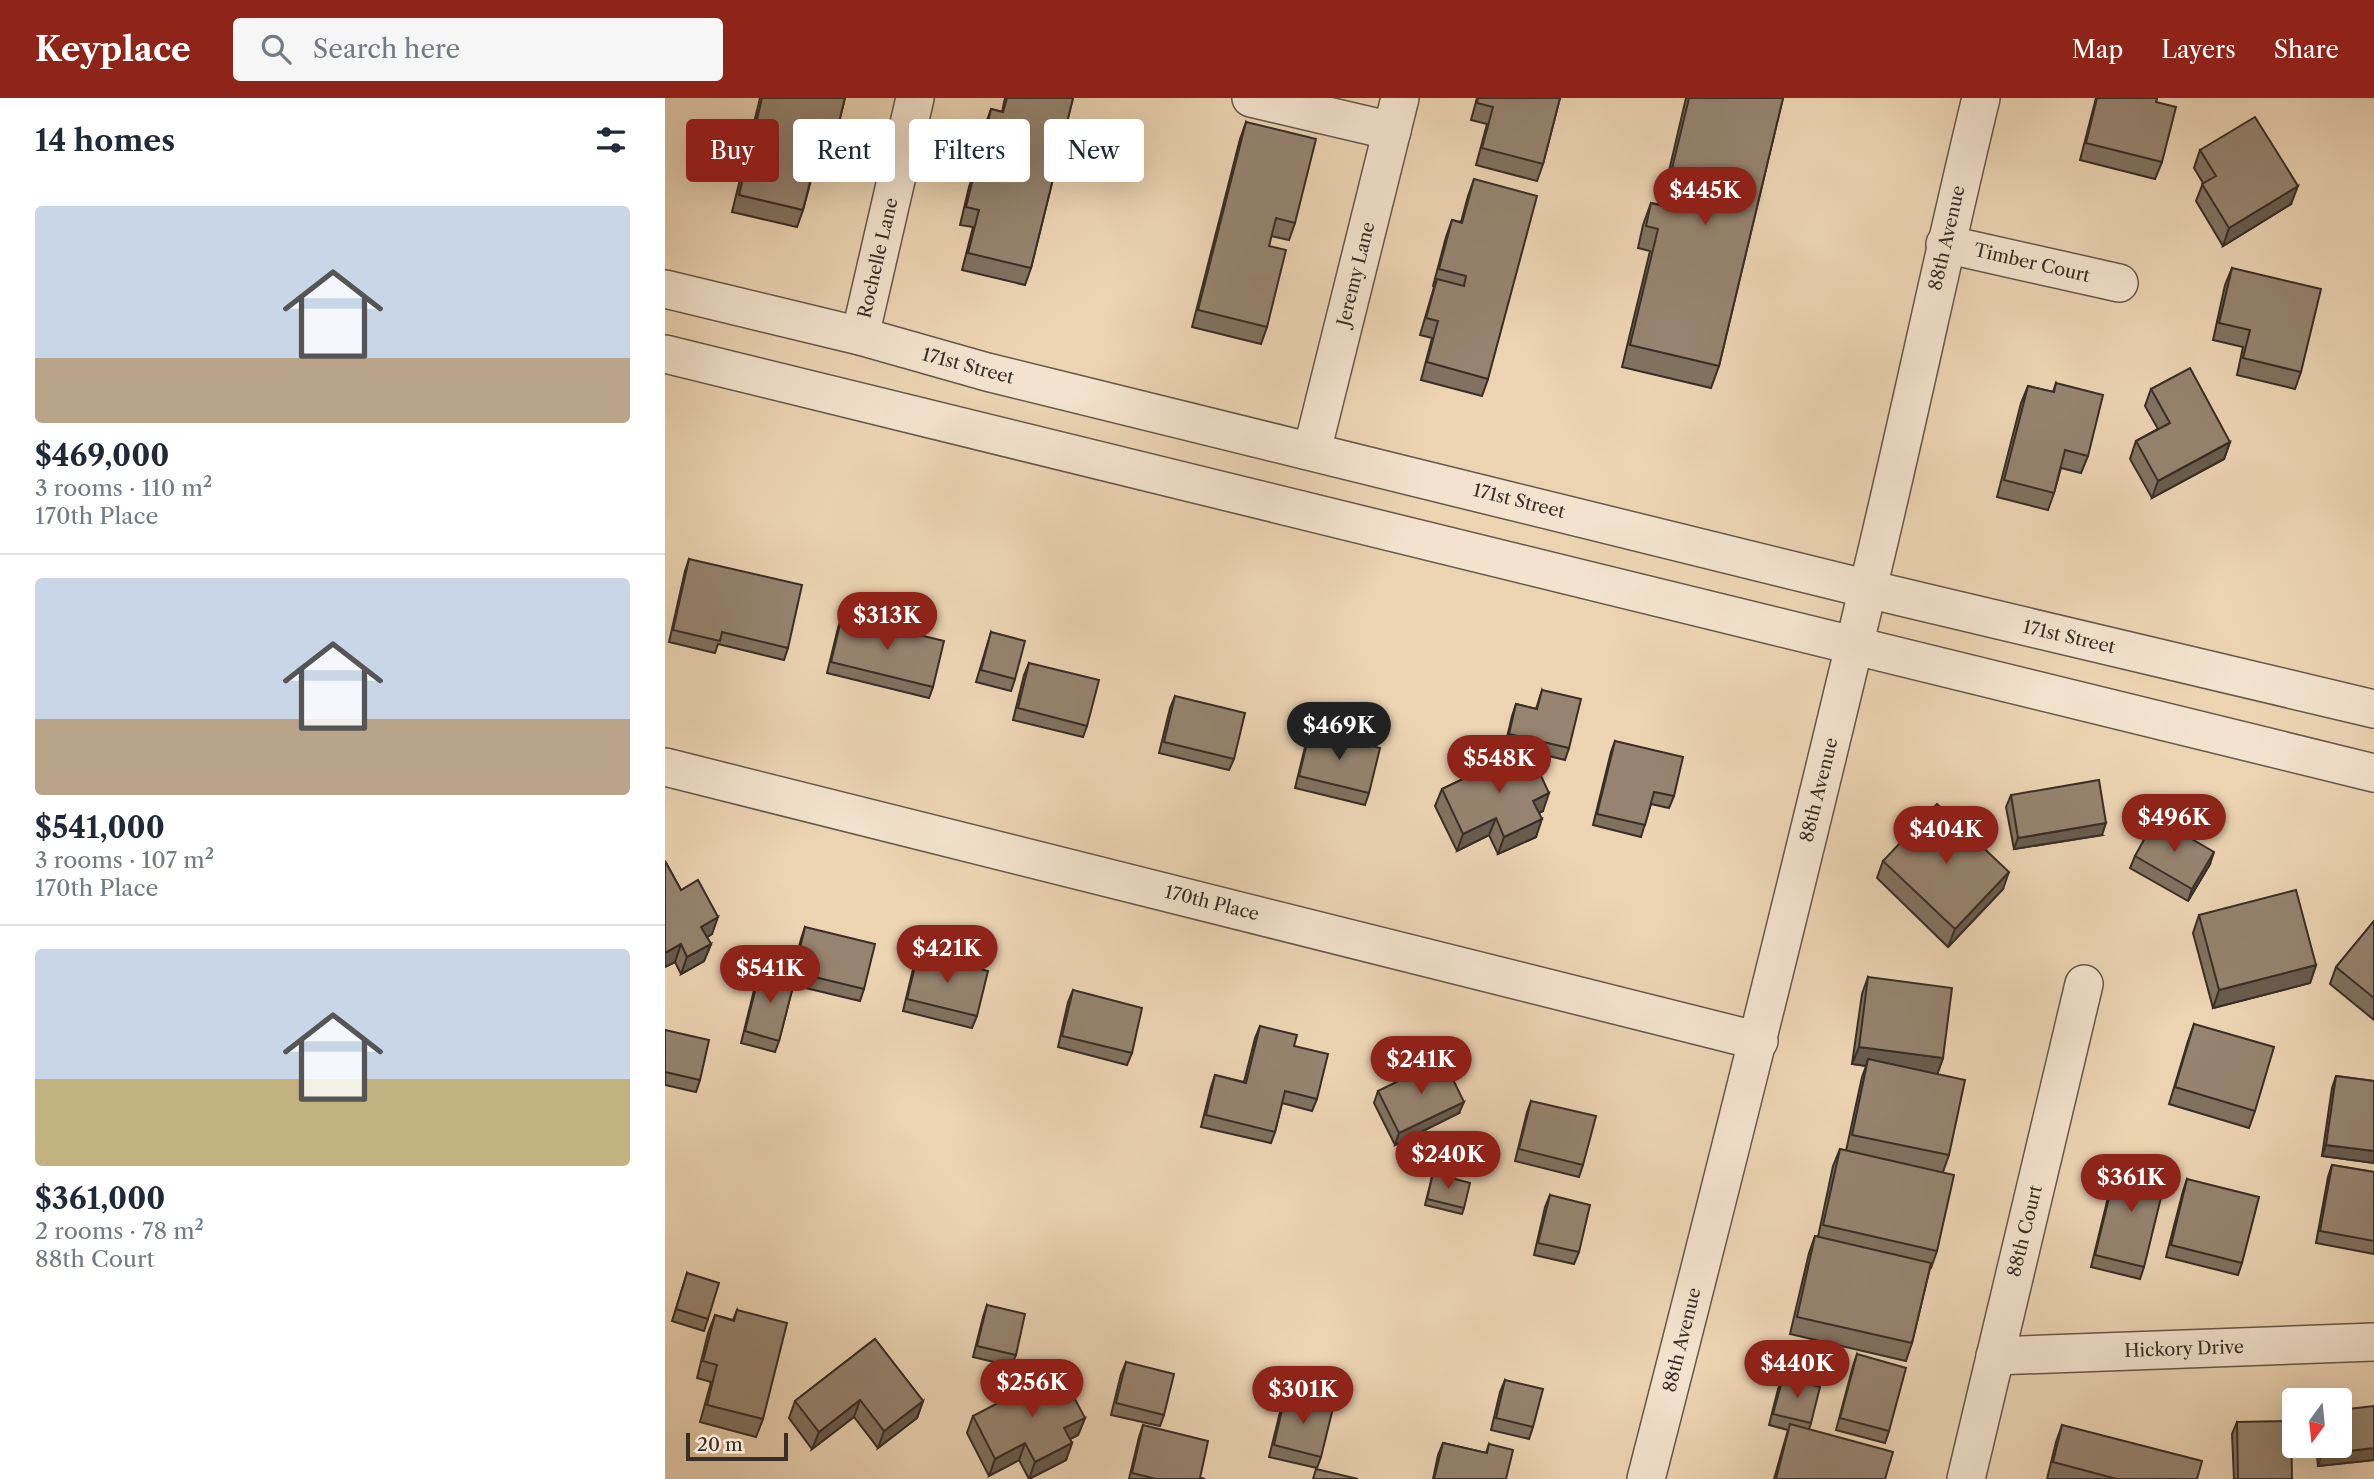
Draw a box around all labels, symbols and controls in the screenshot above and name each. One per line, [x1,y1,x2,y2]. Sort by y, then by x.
search box [233,18,723,81]
text: Keyplace [35,29,191,70]
icon: search [257,30,295,68]
text: Search here [313,33,460,65]
text: Map [2072,35,2123,64]
text: Layers [2161,35,2236,64]
text: Share [2274,35,2339,64]
chip: Buy [686,119,779,182]
chip: Rent [793,119,895,182]
chip: Filters [909,119,1030,182]
chip: New [1044,119,1144,182]
icon: filters [592,121,630,159]
text: 14 homes [35,122,175,159]
pin: $445K [1656,167,1754,227]
text: $445K [1669,176,1741,204]
street label: 88th Avenue [1924,183,1970,293]
street label: Rochelle Lane [853,196,903,320]
street label: Jeremy Lane [1332,220,1380,331]
street label: Timber Court [1972,239,2093,287]
icon: home [270,251,396,377]
street label: 171st Street [920,343,1017,389]
text: $469,000 [35,437,169,474]
text: 3 rooms · 110 m² [35,474,212,502]
street label: 171st Street [1471,479,1568,523]
text: 170th Place [35,502,158,530]
pin: $313K [838,592,936,652]
text: $313K [853,601,921,629]
street label: 171st Street [2021,616,2118,658]
icon: home [270,623,396,749]
pin: $469K [1290,702,1388,762]
text: $469K [1303,711,1375,739]
street label: 88th Avenue [1795,735,1843,845]
pin: $548K [1450,736,1548,795]
text: $548K [1463,744,1535,772]
pin: $496K [2125,794,2223,854]
text: $496K [2138,803,2210,831]
pin: $404K [1897,806,1995,866]
text: $541,000 [35,809,165,846]
text: $404K [1909,815,1983,843]
text: 3 rooms · 107 m² [35,846,214,874]
text: 170th Place [35,874,158,902]
street label: 170th Place [1162,881,1262,925]
pin: $421K [898,926,996,985]
text: $421K [913,934,981,962]
pin: $541K [721,946,819,1005]
text: $541K [736,954,804,982]
icon: home [270,994,396,1120]
pin: $241K [1372,1037,1470,1096]
text: $241K [1387,1045,1455,1073]
pin: $240K [1399,1132,1497,1191]
text: $240K [1411,1140,1485,1168]
pin: $361K [2082,1154,2180,1214]
text: $361K [2097,1163,2165,1191]
text: $361,000 [35,1180,165,1217]
street label: 88th Court [2003,1182,2047,1279]
text: 2 rooms · 78 m² [35,1217,204,1245]
text: 88th Court [35,1245,155,1273]
street label: 88th Avenue [1658,1285,1706,1395]
street label: Hickory Drive [2124,1336,2244,1362]
pin: $440K [1748,1340,1846,1400]
text: $440K [1760,1349,1834,1377]
pin: $256K [983,1360,1081,1419]
pin: $301K [1254,1366,1352,1426]
text: $256K [996,1368,1068,1396]
text: $301K [1268,1375,1338,1403]
north arrow [2282,1388,2352,1458]
map controls [2282,1388,2352,1458]
scale bar [686,1430,787,1462]
text: 20 m [697,1433,743,1456]

